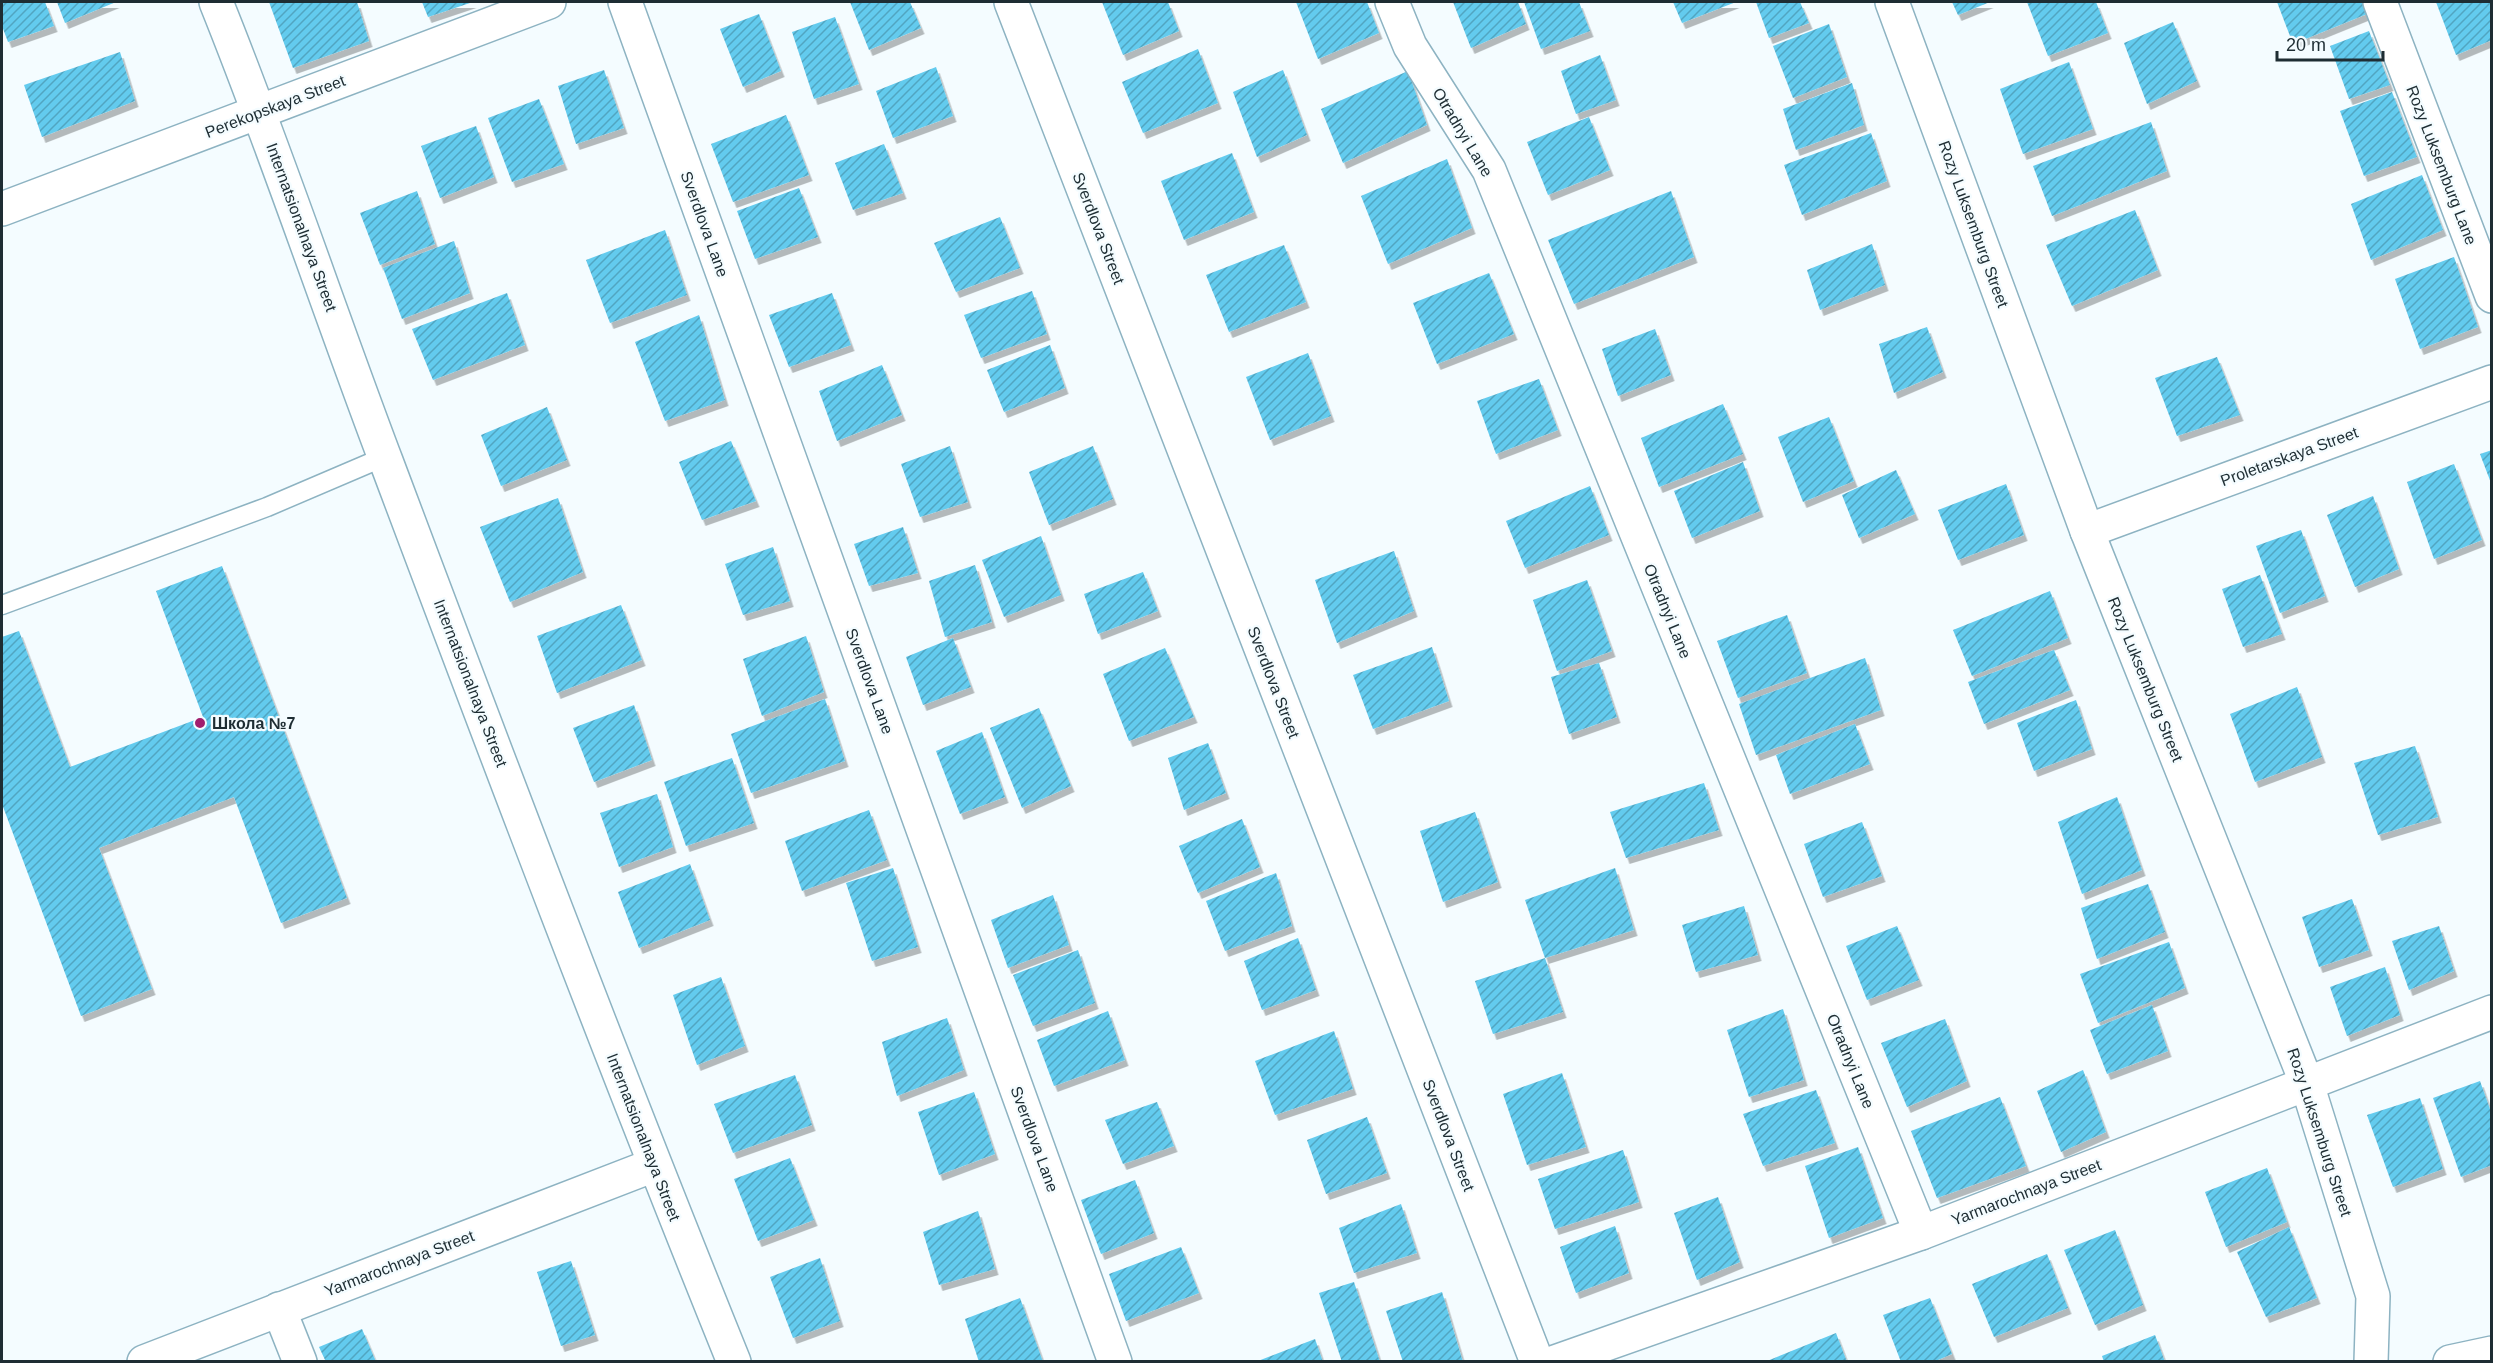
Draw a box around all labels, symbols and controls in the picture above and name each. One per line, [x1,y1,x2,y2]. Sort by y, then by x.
scale bar [2277,24,2384,62]
text: 20 m [2286,35,2326,55]
street label: Perekopskaya Street [203,72,348,141]
street label: Rozy Luksemburg Lane [2403,83,2480,247]
street label: Otradnyi Lane [1429,85,1496,180]
street label: Rozy Luksemburg Street [1935,139,2012,310]
street label: Internatsionalnaya Street [263,141,340,314]
street label: Sverdlova Lane [678,169,732,279]
street label: Sverdlova Street [1069,170,1128,287]
street label: Proletarskaya Street [2218,424,2361,489]
street label: Otradnyi Lane [1641,561,1694,661]
street label: Rozy Luksemburg Street [2105,594,2187,765]
street label: Internatsionalnaya Street [431,597,511,770]
street label: Sverdlova Street [1244,624,1303,741]
street label: Sverdlova Lane [843,626,897,736]
place label: Школа №7 [212,715,296,732]
marker: Школа №7 [193,716,207,730]
street label: Otradnyi Lane [1824,1011,1877,1111]
street label: Rozy Luksemburg Street [2284,1046,2355,1219]
street label: Internatsionalnaya Street [604,1051,684,1224]
street label: Sverdlova Street [1419,1077,1478,1194]
street label: Sverdlova Lane [1008,1084,1062,1194]
street label: Yarmarochnaya Street [1949,1156,2104,1229]
street label: Yarmarochnaya Street [322,1227,477,1300]

